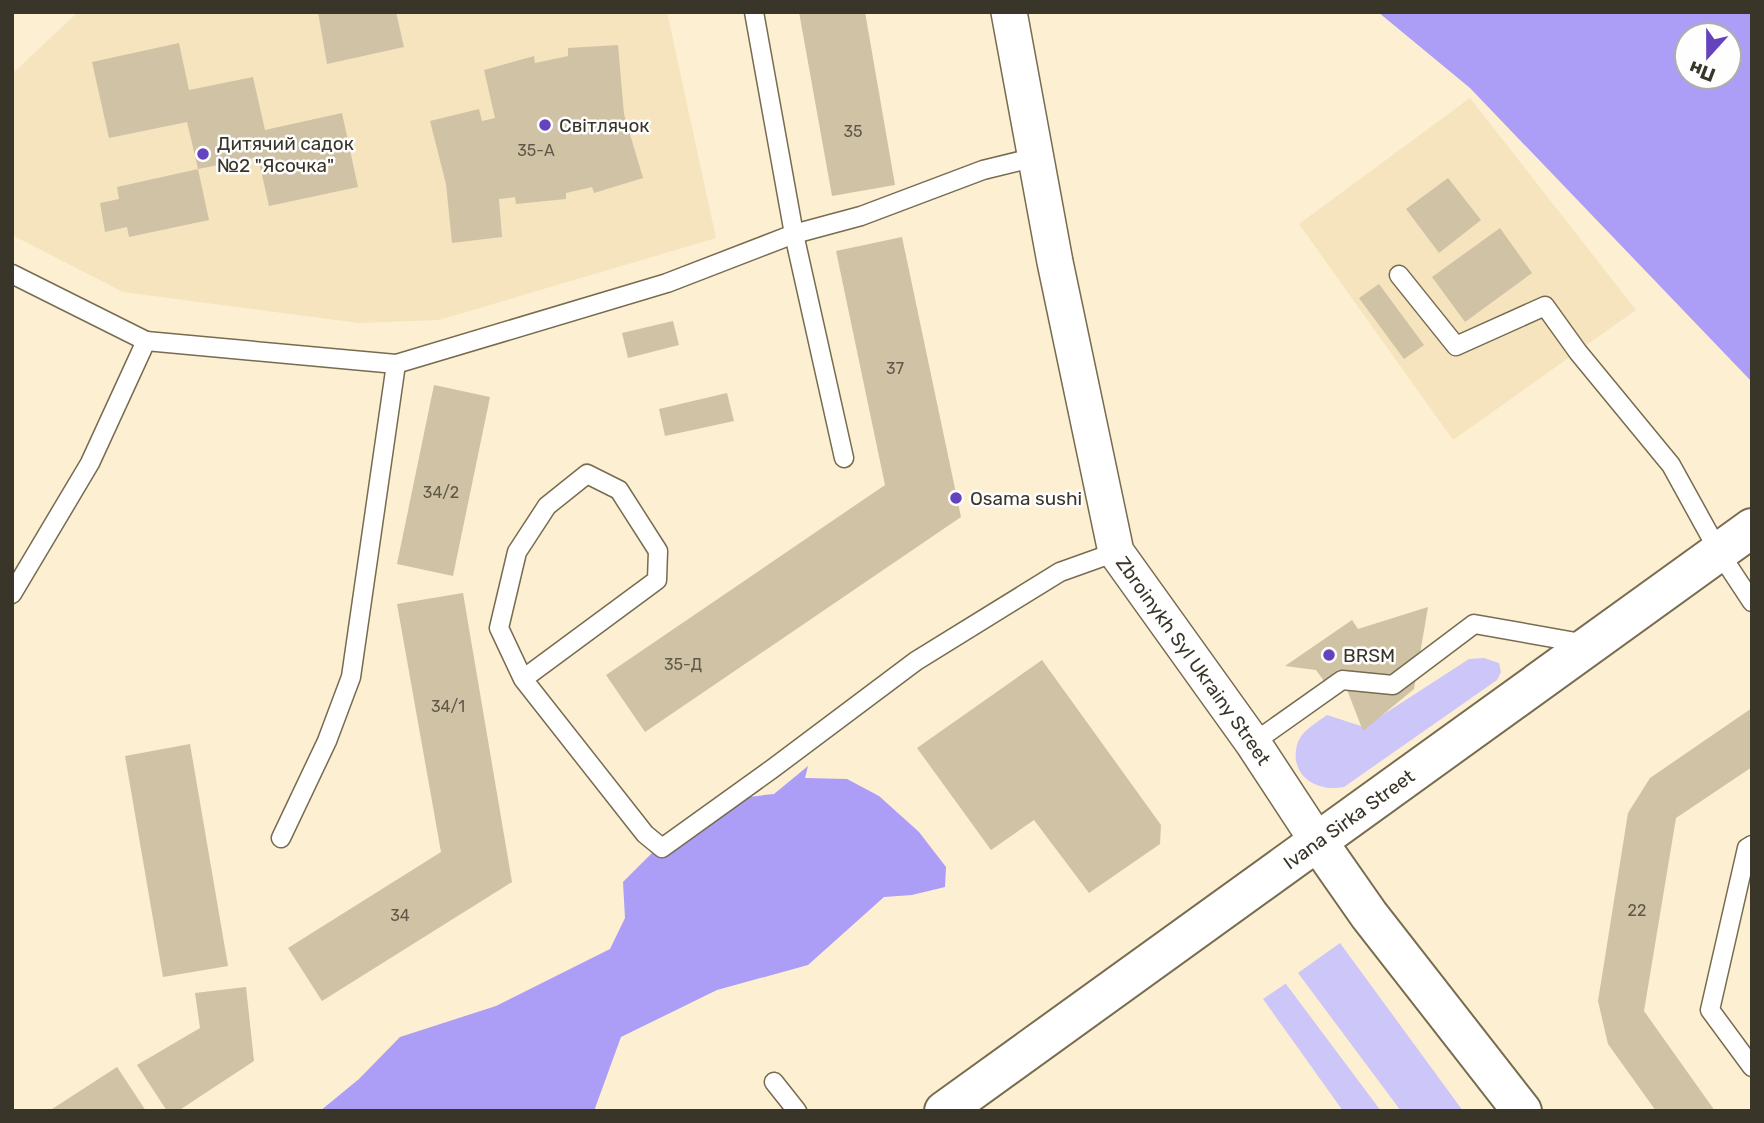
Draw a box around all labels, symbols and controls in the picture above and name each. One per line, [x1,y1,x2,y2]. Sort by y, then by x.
north arrow [1673,21,1743,91]
text: Пн [1686,56,1718,87]
place label: Світлячок [559,114,650,137]
marker: Світлячок [537,117,553,133]
house number: 35 [843,122,863,141]
place label: Дитячий садок №2 "Ясочка" [217,132,354,177]
house number: 35-А [517,141,555,160]
marker: Дитячий садок №2 "Ясочка" [195,146,211,162]
house number: 37 [886,359,904,378]
house number: 34/2 [423,483,459,502]
place label: Osama sushi [970,487,1082,510]
marker: Osama sushi [948,490,964,506]
street label: Zbroinykh Syl Ukrainy Street [1111,552,1276,770]
place label: BRSM [1343,644,1395,667]
marker: BRSM [1321,647,1337,663]
house number: 35-Д [664,655,702,674]
house number: 34/1 [431,697,465,716]
street label: Ivana Sirka Street [1279,764,1419,874]
house number: 22 [1628,901,1646,920]
house number: 34 [390,906,410,925]

